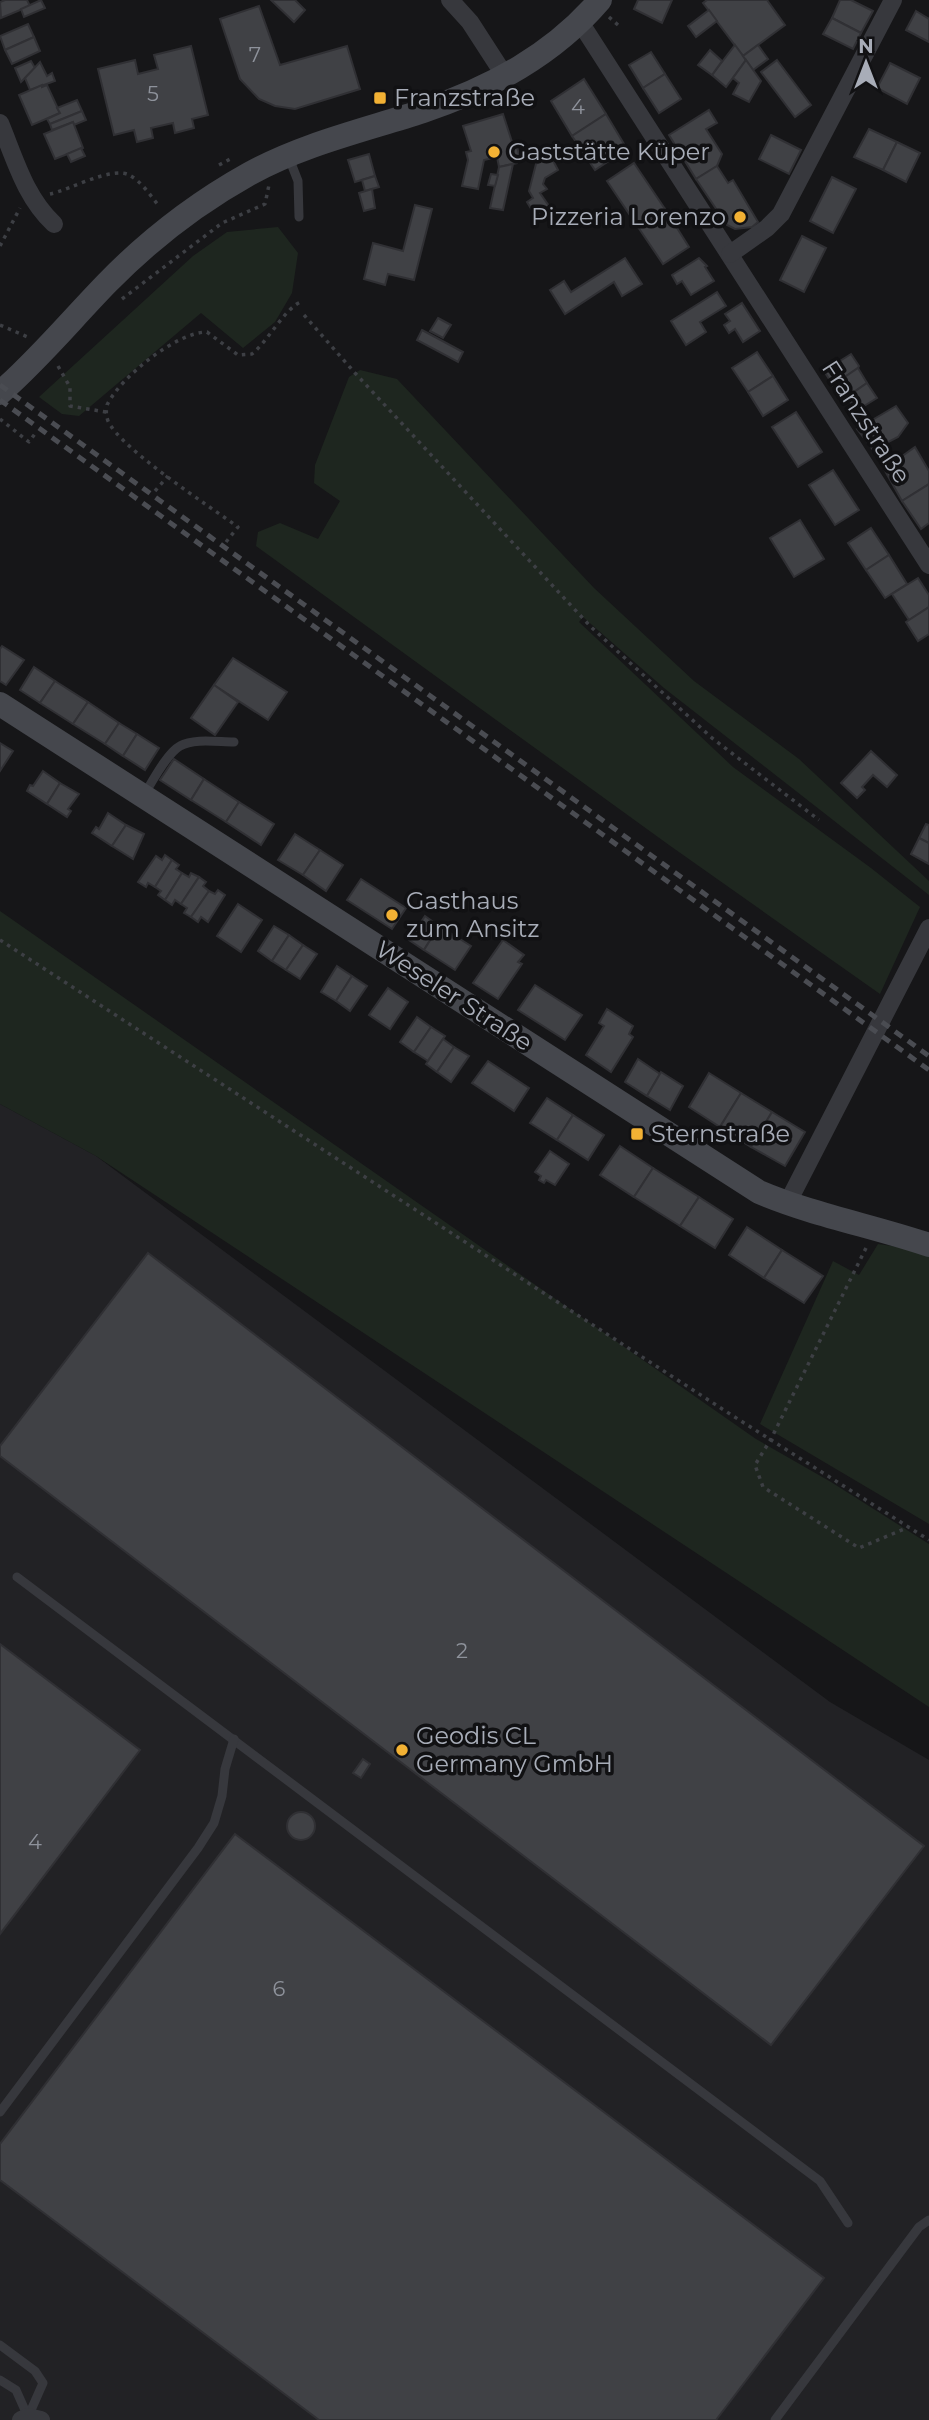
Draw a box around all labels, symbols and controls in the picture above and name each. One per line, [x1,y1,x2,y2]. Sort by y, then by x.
north arrow [831,28,901,98]
text: N [858,35,874,58]
house number: 7 [249,42,261,67]
house number: 5 [147,81,159,106]
place label: Franzstraße [394,83,535,112]
marker: Franzstraße [372,90,388,106]
house number: 4 [571,94,585,119]
place label: Gaststätte Küper [508,137,710,166]
marker: Gaststätte Küper [486,144,502,160]
place label: Pizzeria Lorenzo [531,202,726,231]
marker: Pizzeria Lorenzo [732,209,748,225]
street label: Franzstraße [816,355,917,489]
place label: Gasthaus zum Ansitz [406,886,540,943]
marker: Gasthaus zum Ansitz [384,907,400,923]
street label: Weseler Straße [371,934,538,1057]
place label: Sternstraße [651,1119,790,1148]
marker: Sternstraße [629,1126,645,1142]
house number: 2 [456,1638,468,1663]
place label: Geodis CL Germany GmbH [416,1721,613,1778]
marker: Geodis CL Germany GmbH [394,1742,410,1758]
house number: 4 [28,1829,42,1854]
house number: 6 [273,1976,286,2001]

